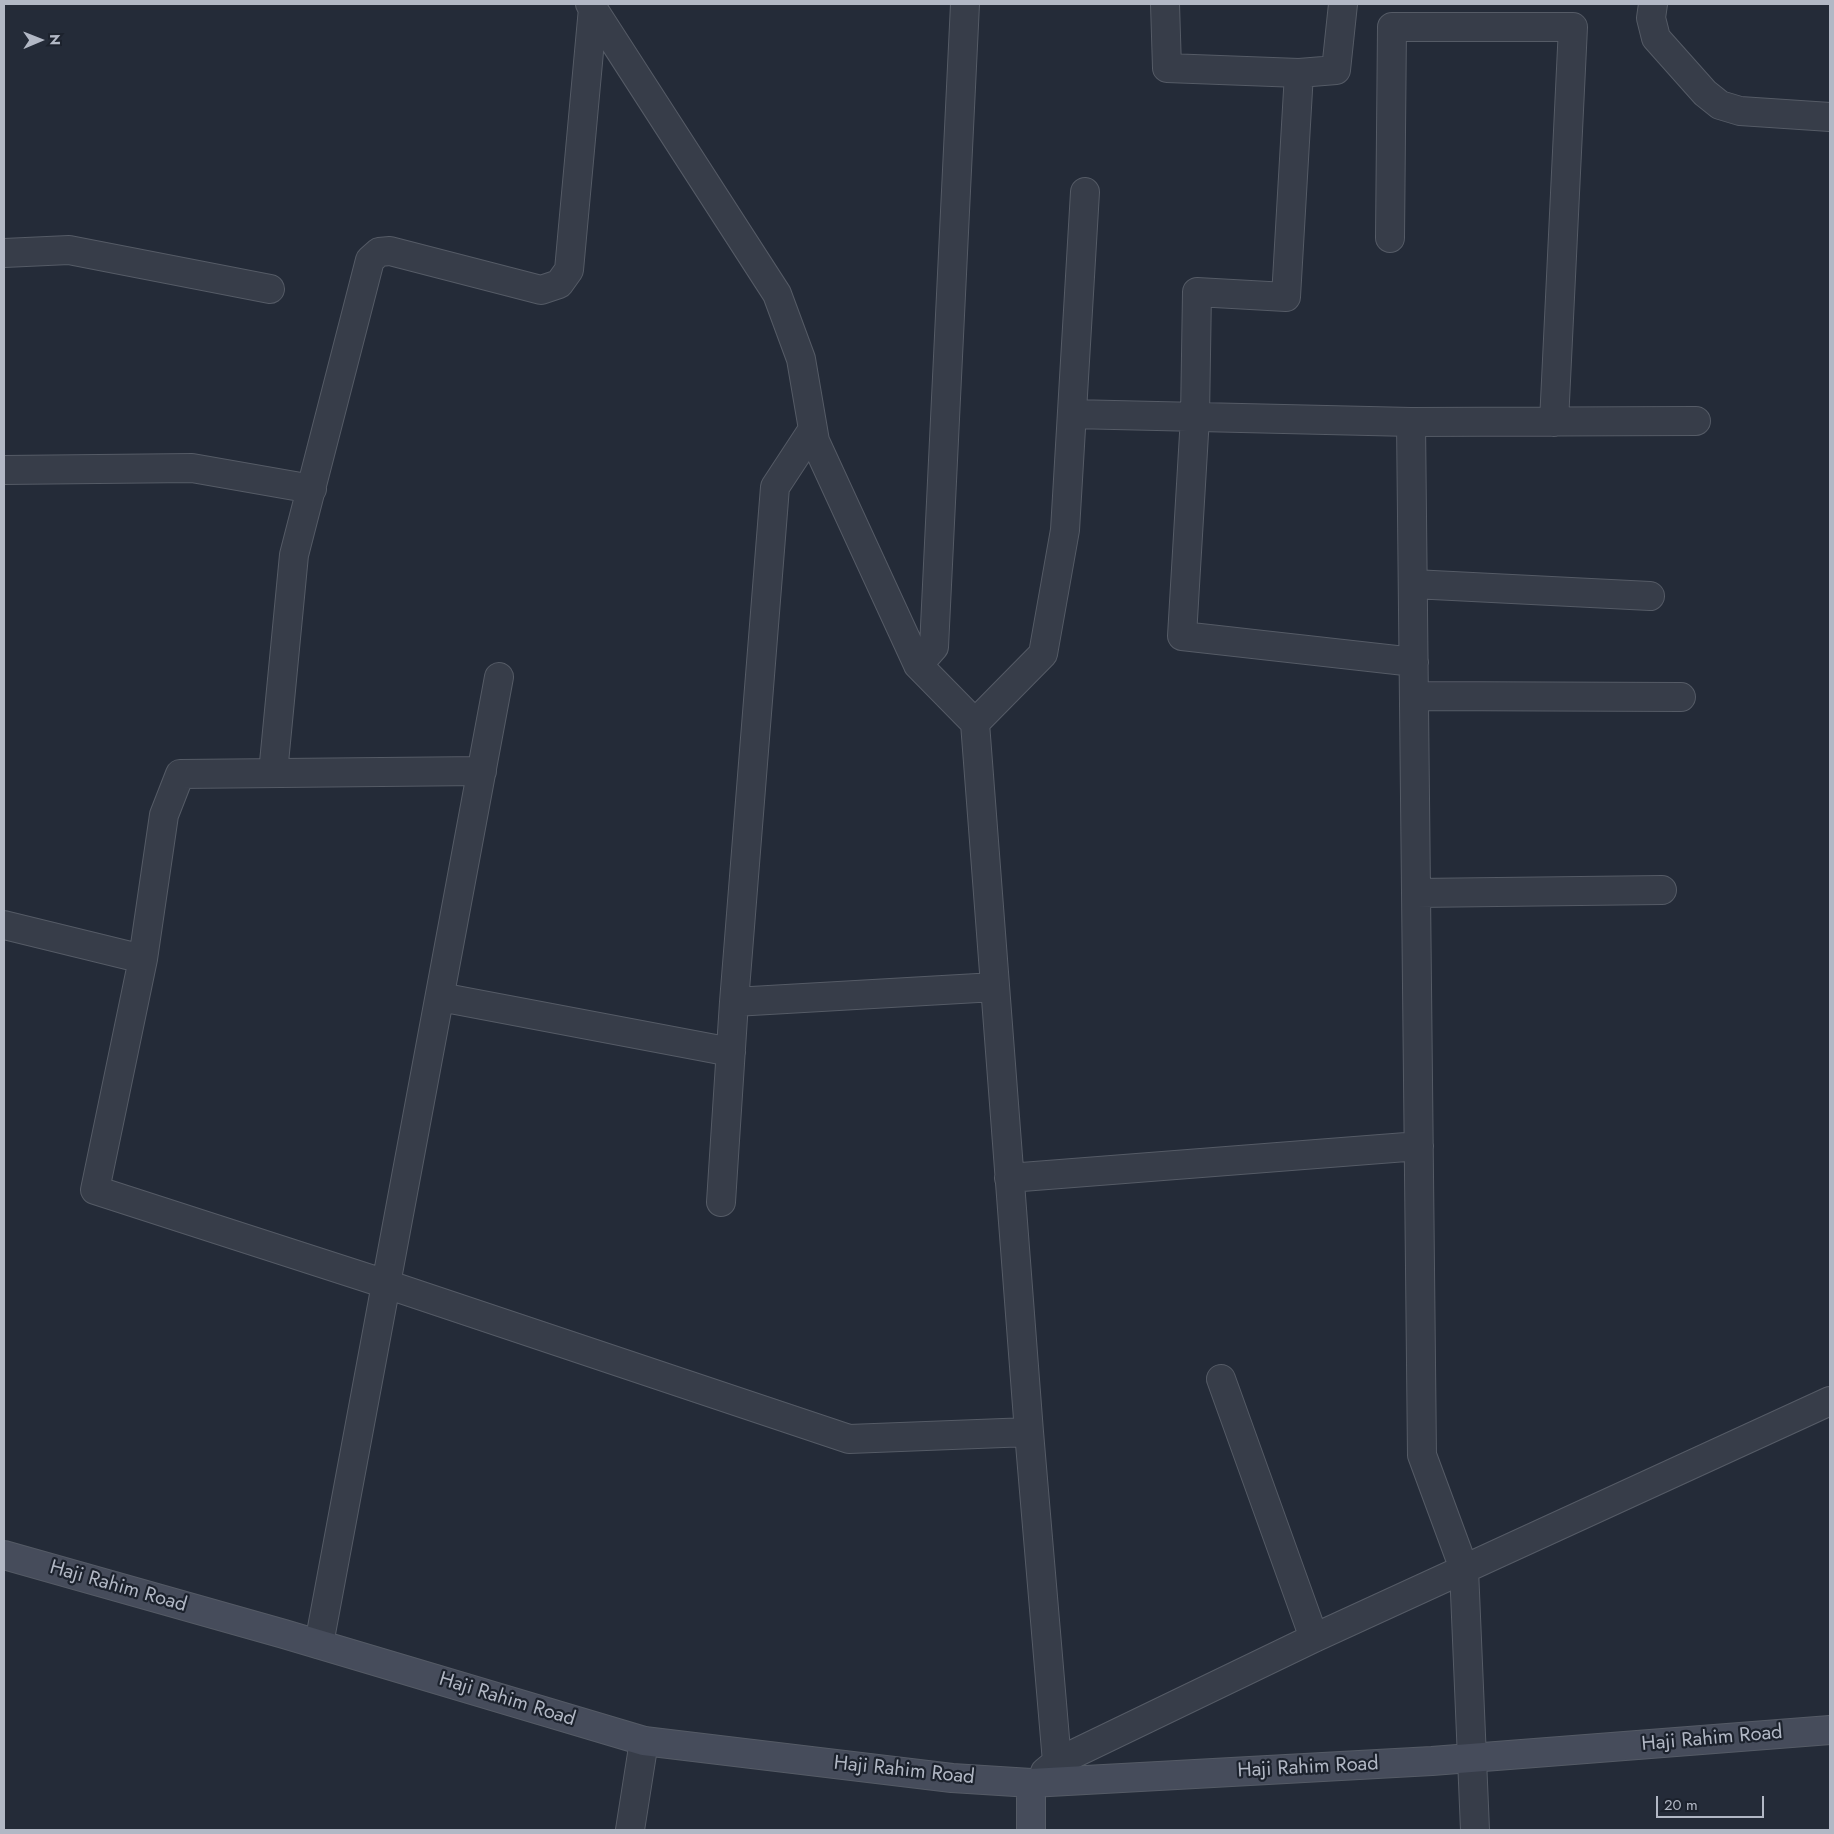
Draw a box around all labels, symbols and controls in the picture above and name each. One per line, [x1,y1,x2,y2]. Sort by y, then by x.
north arrow [15,15,65,65]
text: N [45,34,65,45]
street label: Haji Rahim Road [47,1556,189,1618]
street label: Haji Rahim Road [436,1668,578,1732]
street label: Haji Rahim Road [1641,1721,1783,1757]
street label: Haji Rahim Road [832,1752,976,1790]
street label: Haji Rahim Road [1237,1752,1379,1784]
scale bar [1659,1786,1766,1818]
text: 20 m [1664,1794,1698,1816]

